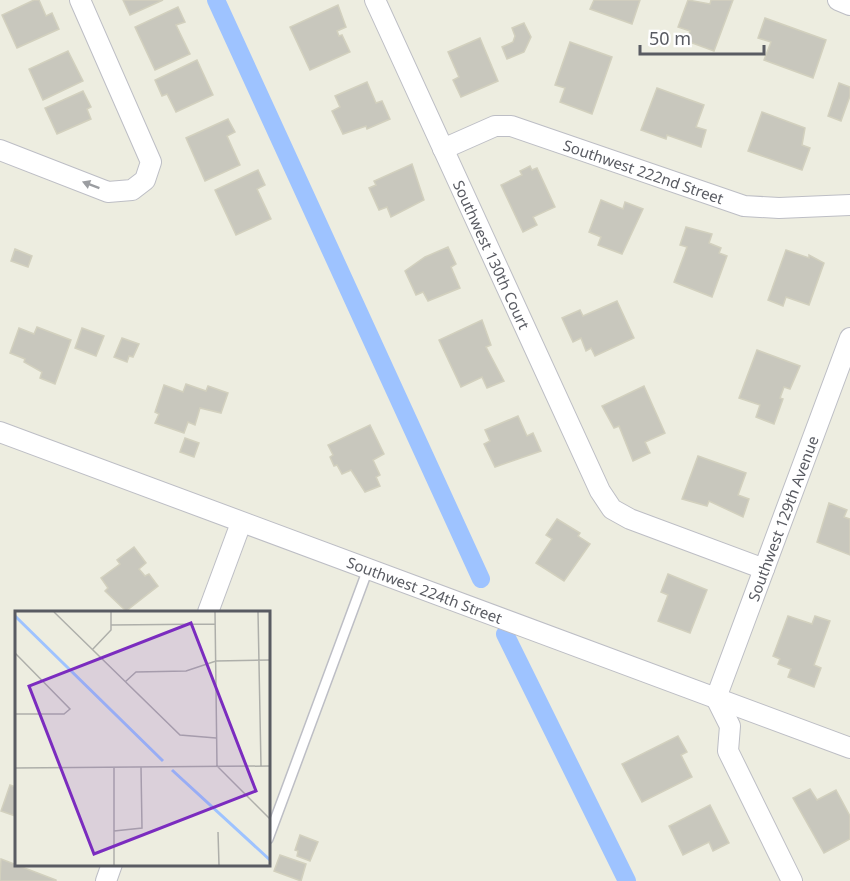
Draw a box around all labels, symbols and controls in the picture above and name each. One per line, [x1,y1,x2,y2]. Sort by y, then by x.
scale bar [640,18,764,56]
text: 50 m [649,26,691,50]
street label: Southwest 222nd Street [561,135,727,208]
street label: Southwest 130th Court [449,177,535,333]
one-way arrow [82,180,100,189]
street label: Southwest 129th Avenue [743,433,823,604]
street label: Southwest 224th Street [344,552,506,628]
inset map [15,611,270,866]

